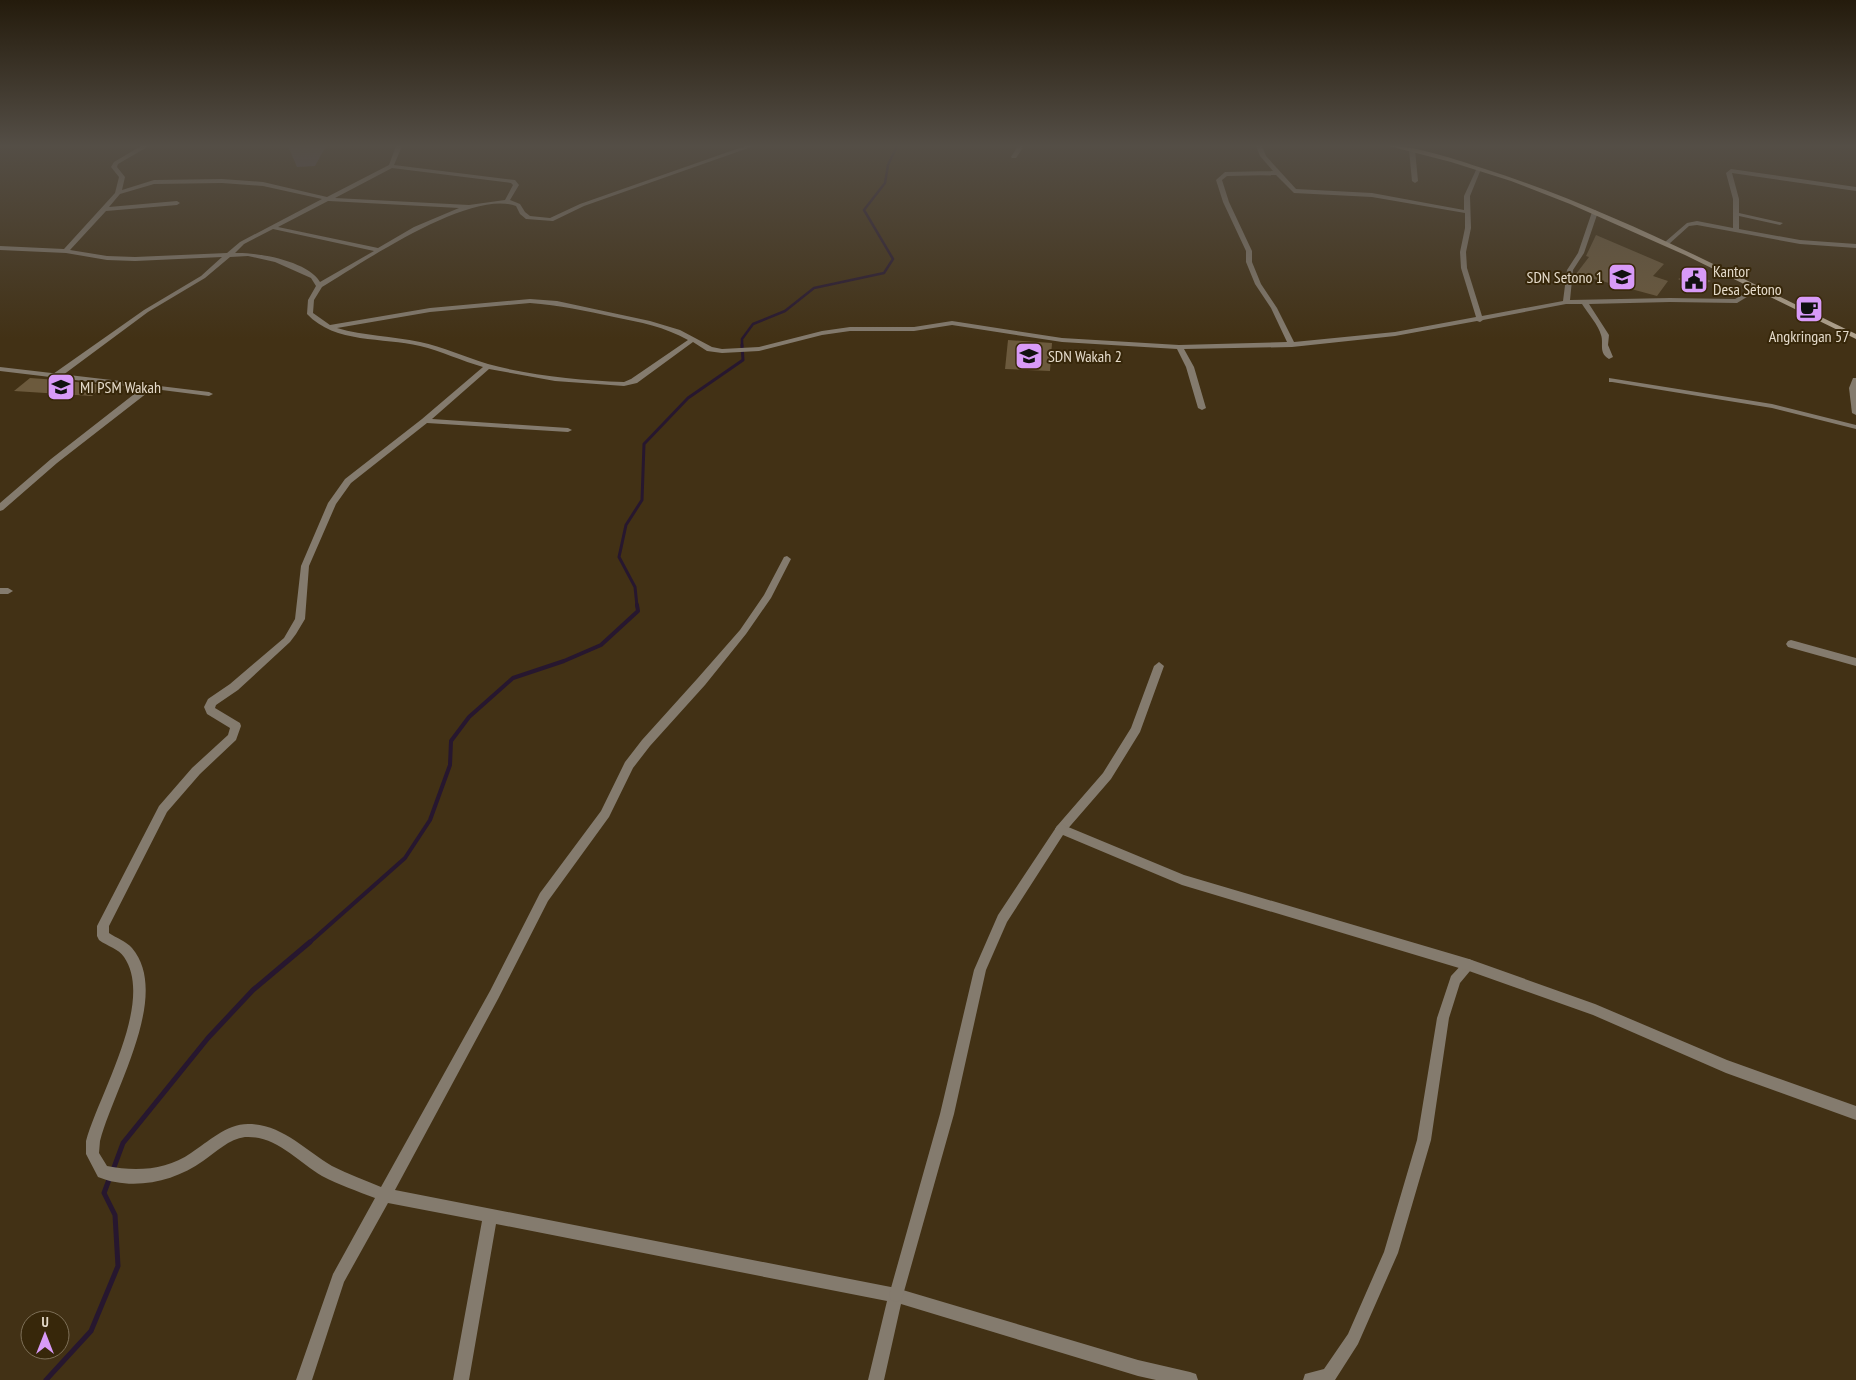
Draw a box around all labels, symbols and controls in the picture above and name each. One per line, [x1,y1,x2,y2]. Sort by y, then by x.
place label: Kantor Desa Setono [1713,261,1782,299]
school or university icon: SDN Setono 1 [1607,262,1637,292]
public building icon: Kantor Desa Setono [1679,265,1709,295]
place label: SDN Setono 1 [1527,267,1603,287]
cafe icon: Angkringan 57 [1794,294,1824,324]
place label: Angkringan 57 [1769,326,1849,346]
school or university icon: SDN Wakah 2 [1014,341,1044,371]
place label: SDN Wakah 2 [1048,346,1122,366]
school or university icon: MI PSM Wakah [46,372,76,402]
place label: MI PSM Wakah [80,377,161,397]
north arrow [20,1310,70,1360]
text: U [41,1313,49,1331]

